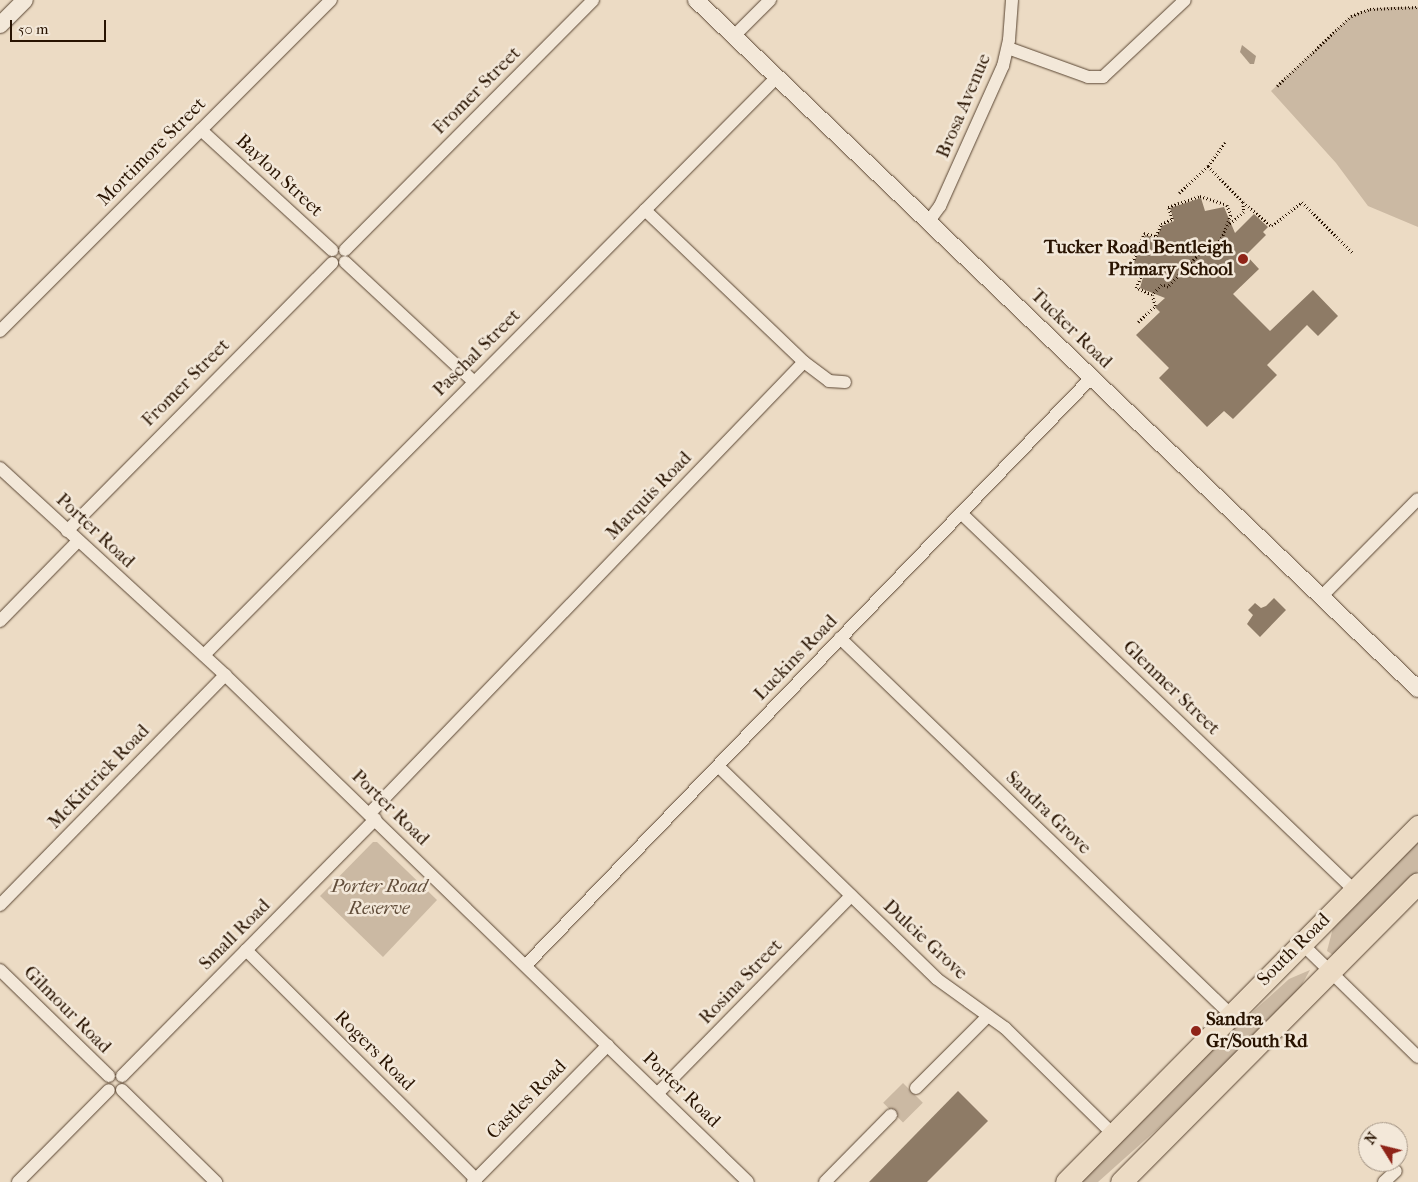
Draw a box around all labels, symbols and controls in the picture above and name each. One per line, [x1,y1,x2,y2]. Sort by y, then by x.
scale bar [12,10,109,42]
text: 50 m [18,20,48,38]
street label: Fromer Street [428,42,526,140]
street label: Brosa Avenue [932,50,996,162]
street label: Mortimore Street [93,93,211,211]
street label: Baylon Street [231,130,327,222]
place label: Tucker Road Bentleigh Primary School [1044,237,1233,281]
marker: Tucker Road Bentleigh Primary School [1237,253,1249,265]
street label: Tucker Road [1025,284,1117,374]
street label: Paschal Street [429,305,525,401]
street label: Fromer Street [137,334,235,432]
street label: Marquis Road [601,447,697,545]
street label: Porter Road [51,489,139,573]
street label: Luckins Road [750,610,842,706]
street label: Glenmer Street [1118,636,1224,740]
street label: McKittrick Road [43,720,155,834]
street label: Porter Road [346,765,434,851]
street label: Sandra Grove [1000,767,1096,859]
park label: Porter Road Reserve [331,876,427,920]
street label: Small Road [195,895,275,975]
street label: Dulcie Grove [878,895,972,985]
street label: South Road [1253,909,1335,991]
street label: Rosina Street [695,935,787,1029]
street label: Gilmour Road [18,961,116,1059]
street label: Rogers Road [329,1006,419,1096]
place label: Sandra Gr/South Rd [1206,1009,1308,1053]
marker: Sandra Gr/South Rd [1190,1025,1202,1037]
street label: Porter Road [637,1047,725,1133]
street label: Castles Road [482,1055,572,1145]
north arrow [1358,1122,1408,1172]
text: N [1361,1129,1381,1148]

